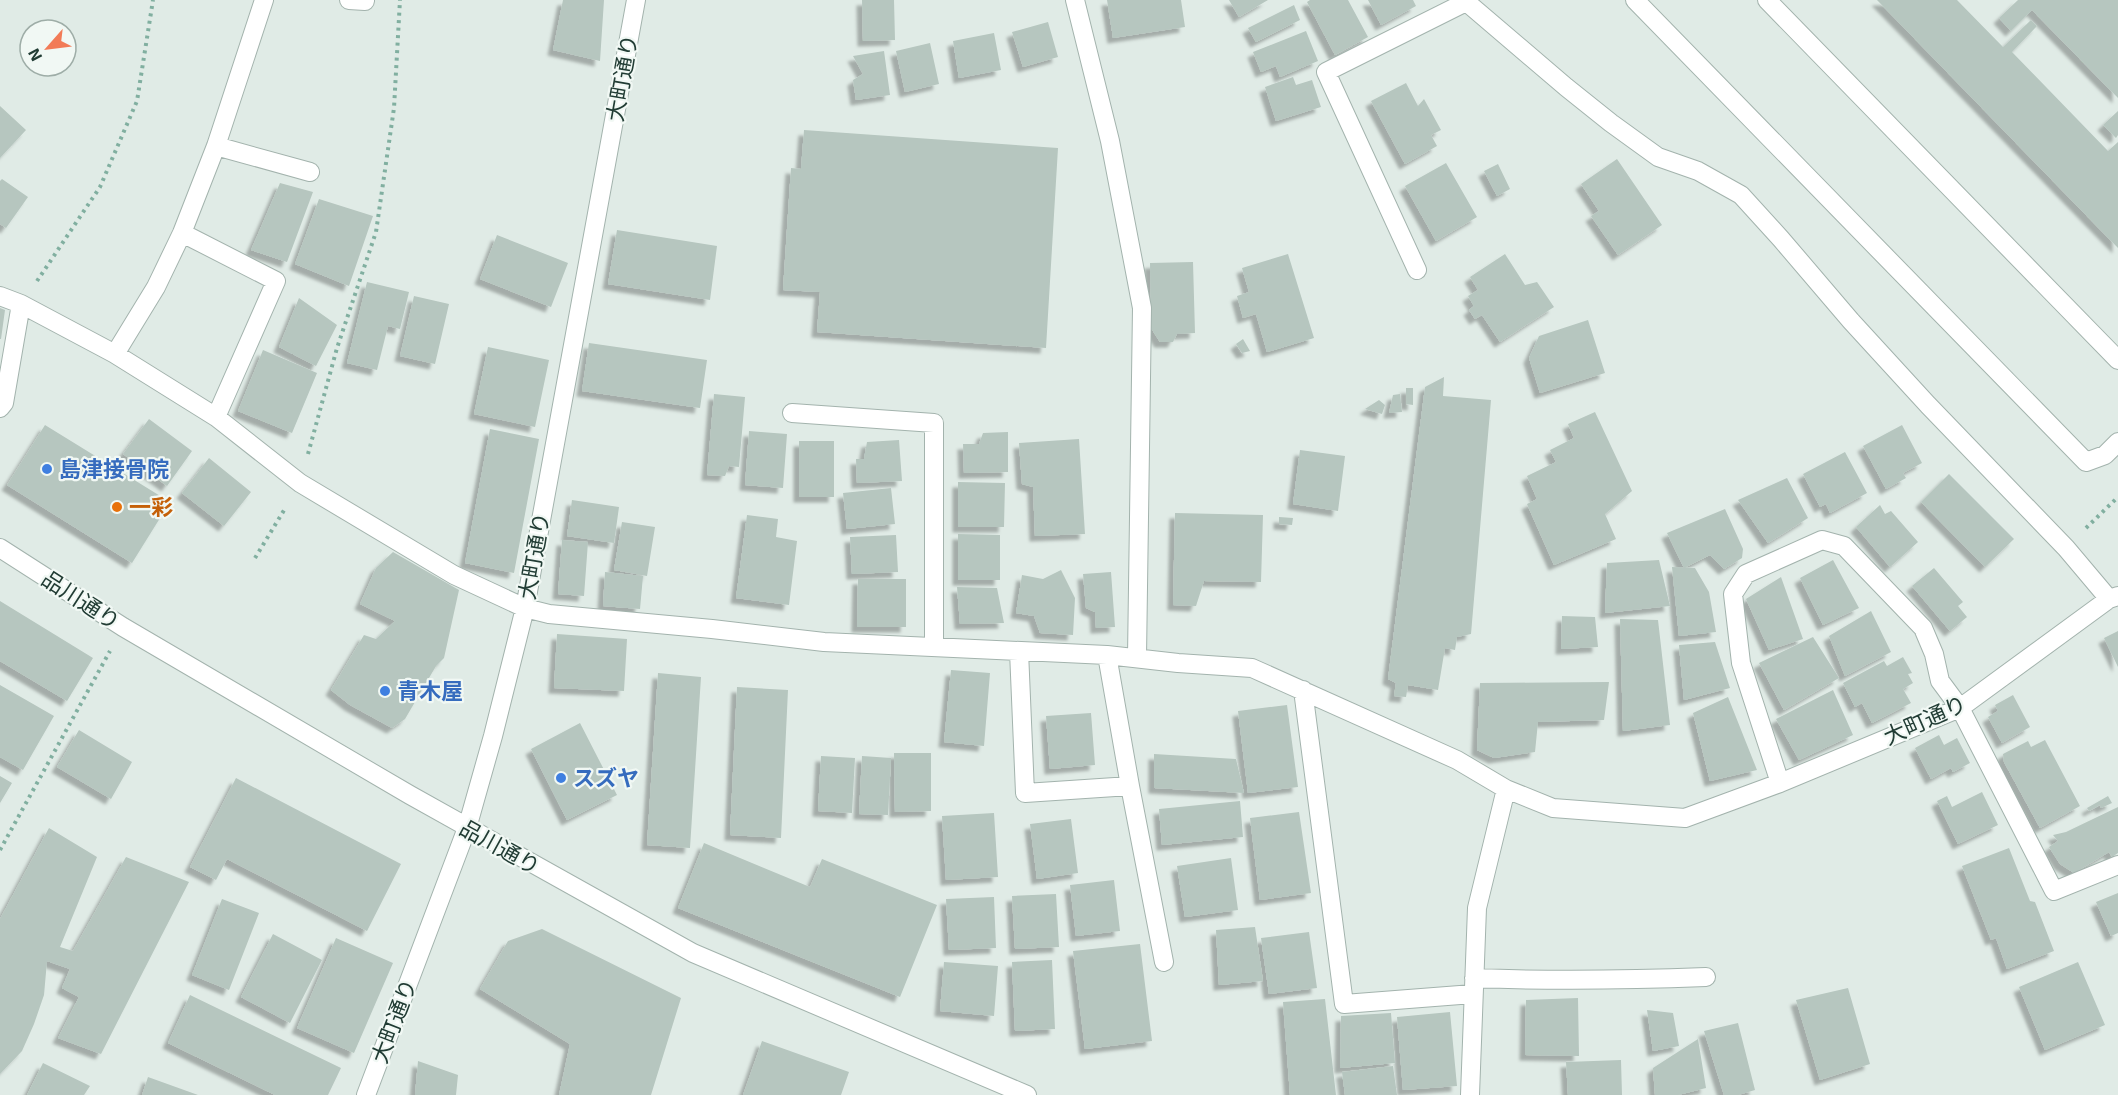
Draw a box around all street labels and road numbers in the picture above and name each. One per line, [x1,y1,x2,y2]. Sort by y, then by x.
street label: 大町通り [601,32,641,123]
street label: 大町通り [513,510,553,601]
street label: 品川通り [38,564,126,634]
street label: 大町通り [1879,689,1970,749]
street label: 品川通り [456,813,545,879]
street label: 大町通り [365,975,421,1066]

